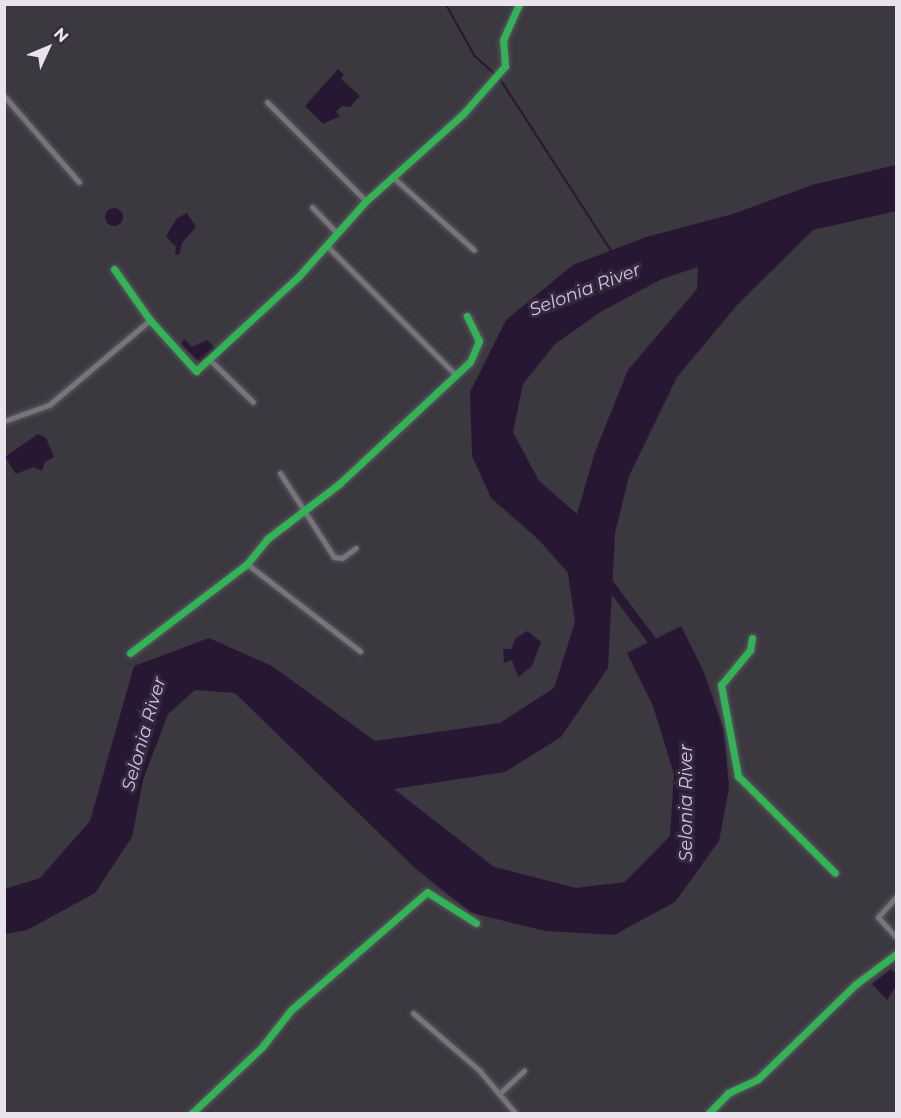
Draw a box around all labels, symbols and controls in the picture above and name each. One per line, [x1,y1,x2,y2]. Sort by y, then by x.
north arrow [18,18,78,78]
text: N [50,24,73,46]
water label: Selonia River [526,259,644,321]
water label: Selonia River [117,675,171,793]
water label: Selonia River [675,744,697,862]

